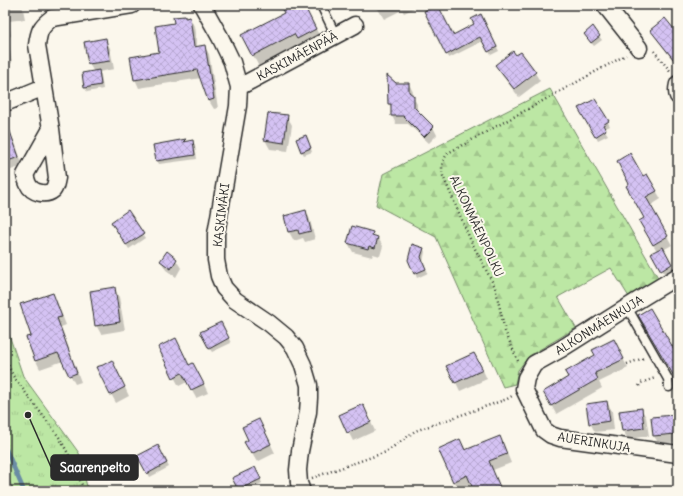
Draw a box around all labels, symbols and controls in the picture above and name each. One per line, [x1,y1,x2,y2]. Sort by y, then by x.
street label: KASKIMÄENPÄÄ [254,28,340,84]
street label: ALKONMÄENPOLKU [447,173,507,279]
street label: KASKIMÄKI [210,182,232,248]
street label: ALKONMÄENKUJA [552,292,646,358]
street label: AUERINKUJA [557,429,632,455]
callout: Saarenpelto [51,455,138,480]
text: Saarenpelto [60,459,130,476]

